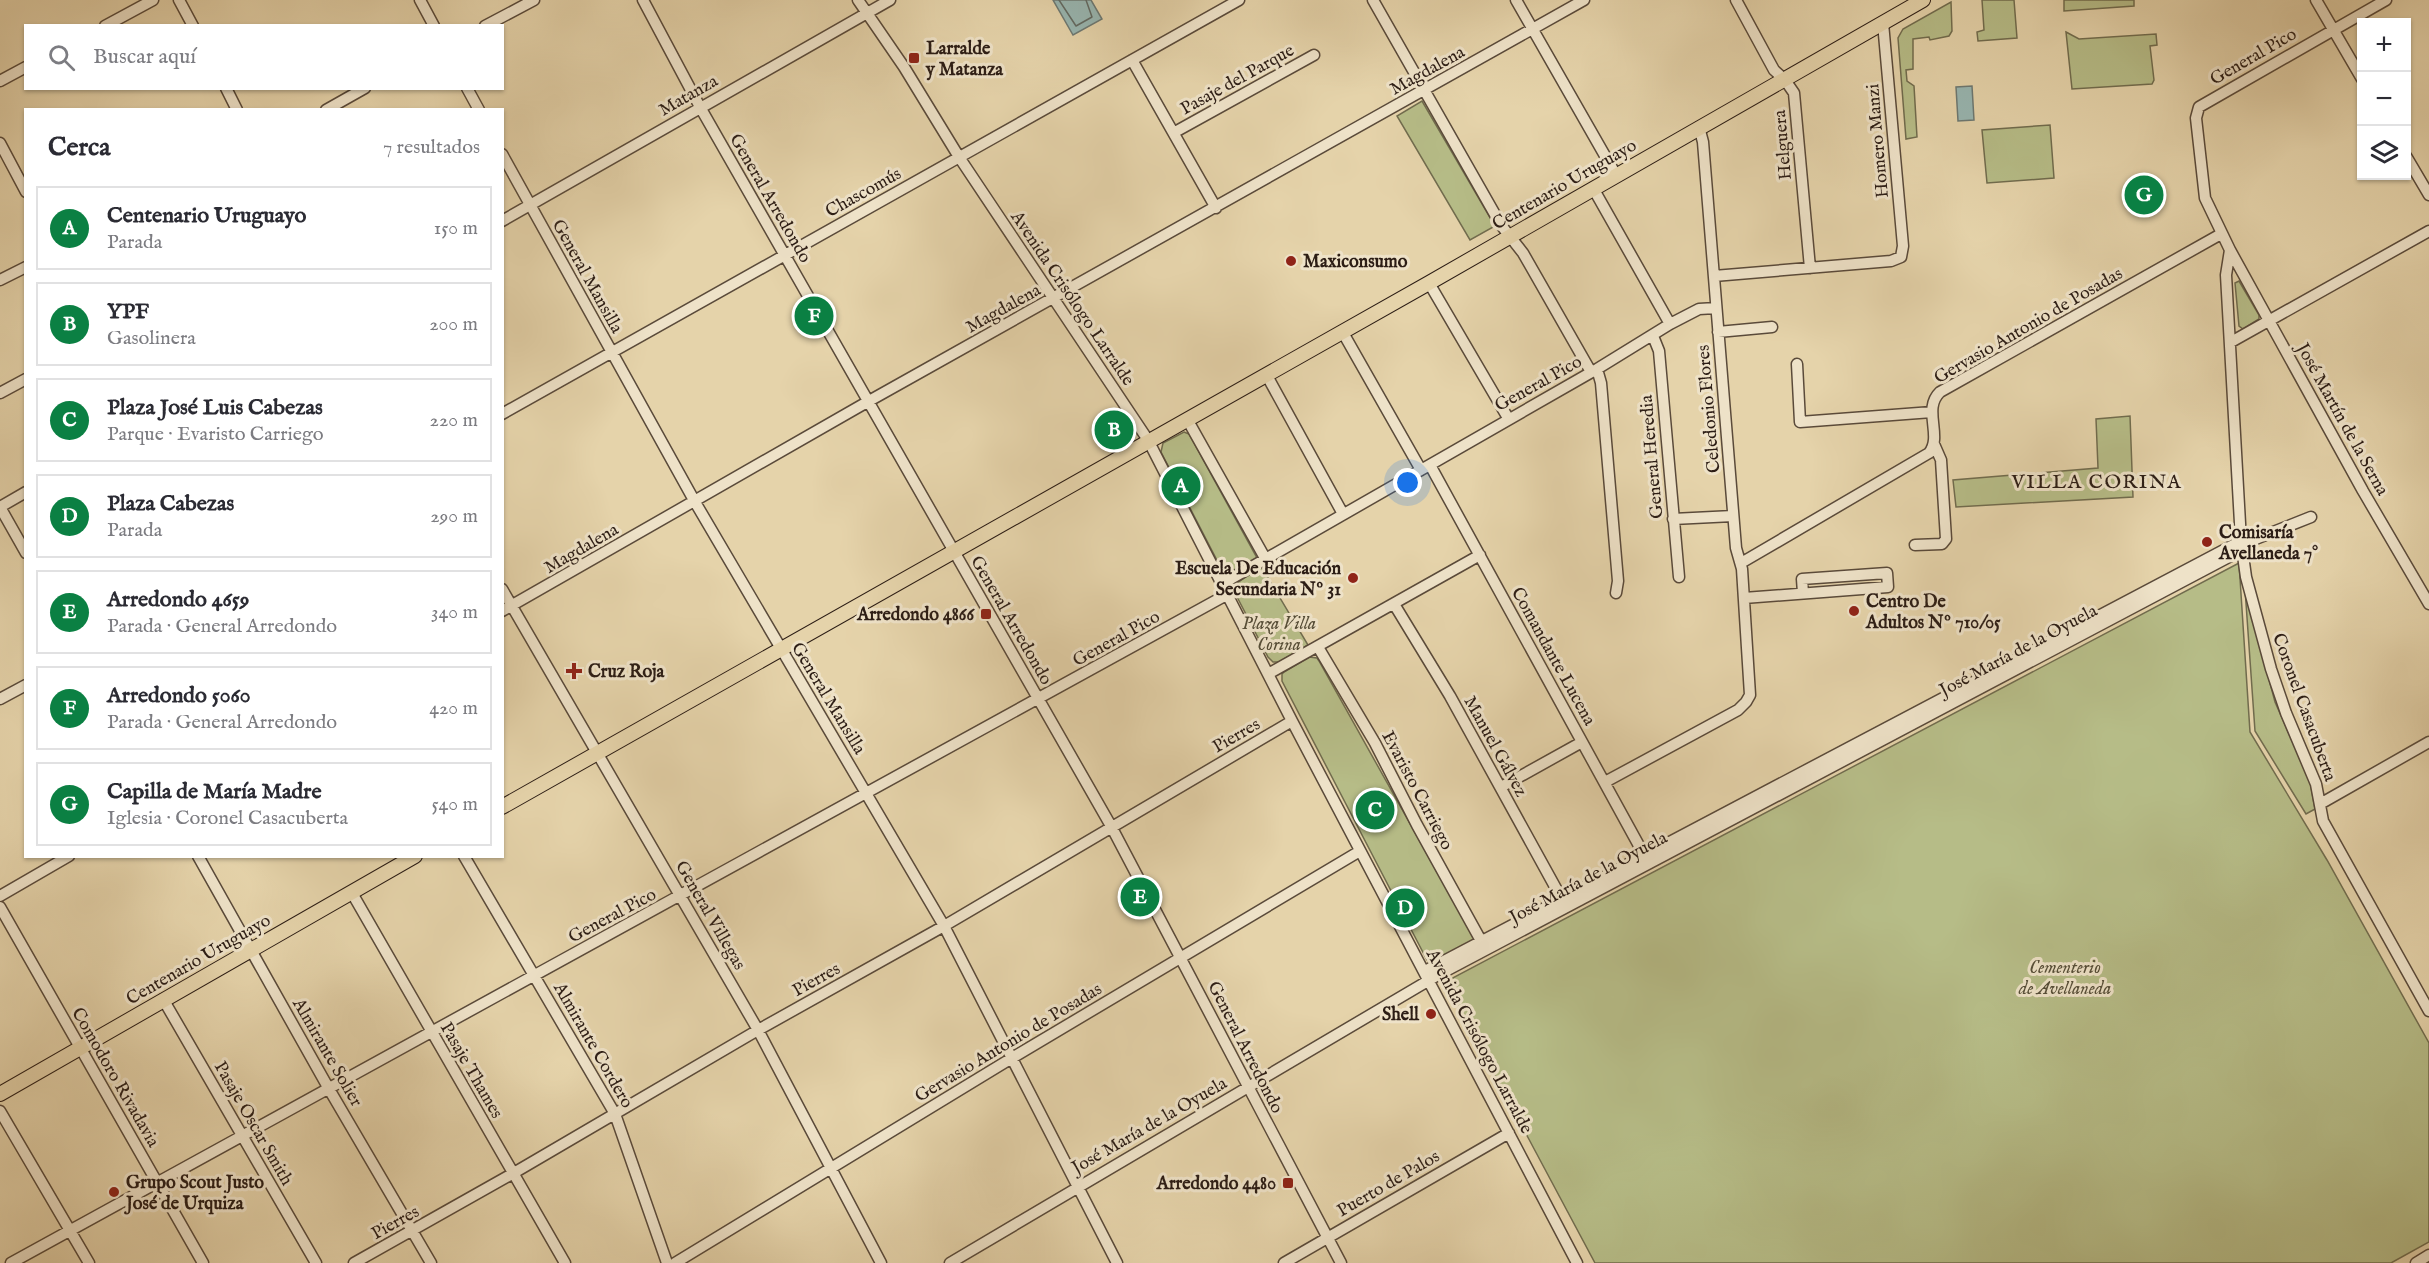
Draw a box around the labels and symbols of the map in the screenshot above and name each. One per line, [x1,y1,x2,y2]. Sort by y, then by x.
street label: General Pico [2206,23,2301,91]
place label: Larralde y Matanza [925,38,1004,82]
street label: Pasaje del Parque [1177,40,1299,121]
street label: Magdalena [1386,41,1469,101]
marker: Larralde y Matanza [907,51,921,65]
street label: Matanza [655,70,723,122]
street label: Homero Manzi [1862,83,1895,199]
street label: Helguera [1769,109,1798,181]
street label: General Arredondo [723,130,816,268]
street label: Centenario Uruguayo [1488,134,1641,236]
street label: Chascomús [822,163,906,224]
pin: G [2124,172,2164,218]
street label: Avenida Crisólogo Larralde [1004,206,1139,391]
street label: General Mansilla [546,216,628,338]
place label: Maxiconsumo [1303,251,1408,274]
marker: Maxiconsumo [1284,254,1298,268]
street label: Gervasio Antonio de Posadas [1930,263,2127,390]
street label: Magdalena [962,279,1045,339]
pin: F [794,294,834,338]
street label: José Martín de la Serna [2289,338,2393,500]
street label: Celedonio Flores [1692,344,1727,474]
street label: General Pico [1491,351,1587,418]
street label: General Heredia [1636,394,1669,520]
pin: B [1094,408,1134,452]
pin: A [1162,464,1200,508]
your location [1393,468,1422,497]
district label: VILLA CORINA [2011,470,2182,495]
street label: Magdalena [540,519,623,580]
place label: Comisaría Avellaneda 7° [2218,522,2318,566]
marker: Comisaría Avellaneda 7° [2200,535,2214,549]
street label: General Arredondo [964,552,1057,690]
place label: Escuela De Educación Secundaria Nº 31 [1175,558,1341,602]
marker: Escuela De Educación Secundaria Nº 31 [1346,571,1360,585]
street label: Comandante Lucena [1505,584,1600,730]
place label: Centro De Adultos Nº 710/05 [1865,591,2001,635]
street label: José María de la Oyuela [1934,600,2102,704]
place label: Arredondo 4866 [856,604,975,627]
marker: Centro De Adultos Nº 710/05 [1847,604,1861,618]
street label: General Pico [1069,606,1165,673]
marker: Arredondo 4866 [979,607,993,621]
park label: Plaza Villa Corina [1242,613,1316,657]
street label: Coronel Casacuberta [2266,630,2341,785]
street label: General Mansilla [785,639,870,759]
place label: Cruz Roja [588,661,666,684]
marker: Cruz Roja [565,662,583,680]
street label: Manuel Gálvez [1458,692,1532,801]
street label: Pierres [1209,714,1265,759]
street label: Evaristo Carriego [1376,727,1458,855]
pin: C [1356,788,1394,832]
street label: José María de la Oyuela [1504,827,1672,931]
street label: General Villegas [669,857,750,974]
pin: E [1120,874,1160,920]
street label: General Pico [565,883,661,949]
pin: D [1386,886,1424,930]
street label: Centenario Uruguayo [122,909,275,1011]
street label: Avenida Crisólogo Larralde [1420,945,1537,1138]
park label: Cementerio de Avellaneda [2018,957,2111,1001]
street label: Pierres [789,958,845,1003]
street label: Almirante Cordero [547,978,638,1113]
street label: Gervasio Antonio de Posadas [911,978,1107,1108]
street label: General Arredondo [1201,978,1288,1118]
street label: Almirante Solier [286,994,367,1111]
street label: Comodoro Rivadavia [65,1004,164,1152]
place label: Shell [1382,1004,1420,1027]
marker: Shell [1424,1007,1438,1021]
street label: Pasaje Thames [434,1018,508,1123]
street label: Pasaje Oscar Smith [208,1058,298,1190]
street label: José María de la Oyuela [1066,1072,1232,1181]
street label: Puerto de Palos [1333,1146,1444,1223]
place label: Grupo Scout Justo José de Urquiza [124,1172,264,1216]
place label: Arredondo 4480 [1156,1173,1276,1196]
marker: Arredondo 4480 [1281,1176,1295,1190]
marker: Grupo Scout Justo José de Urquiza [107,1185,121,1199]
street label: Pierres [368,1201,424,1246]

